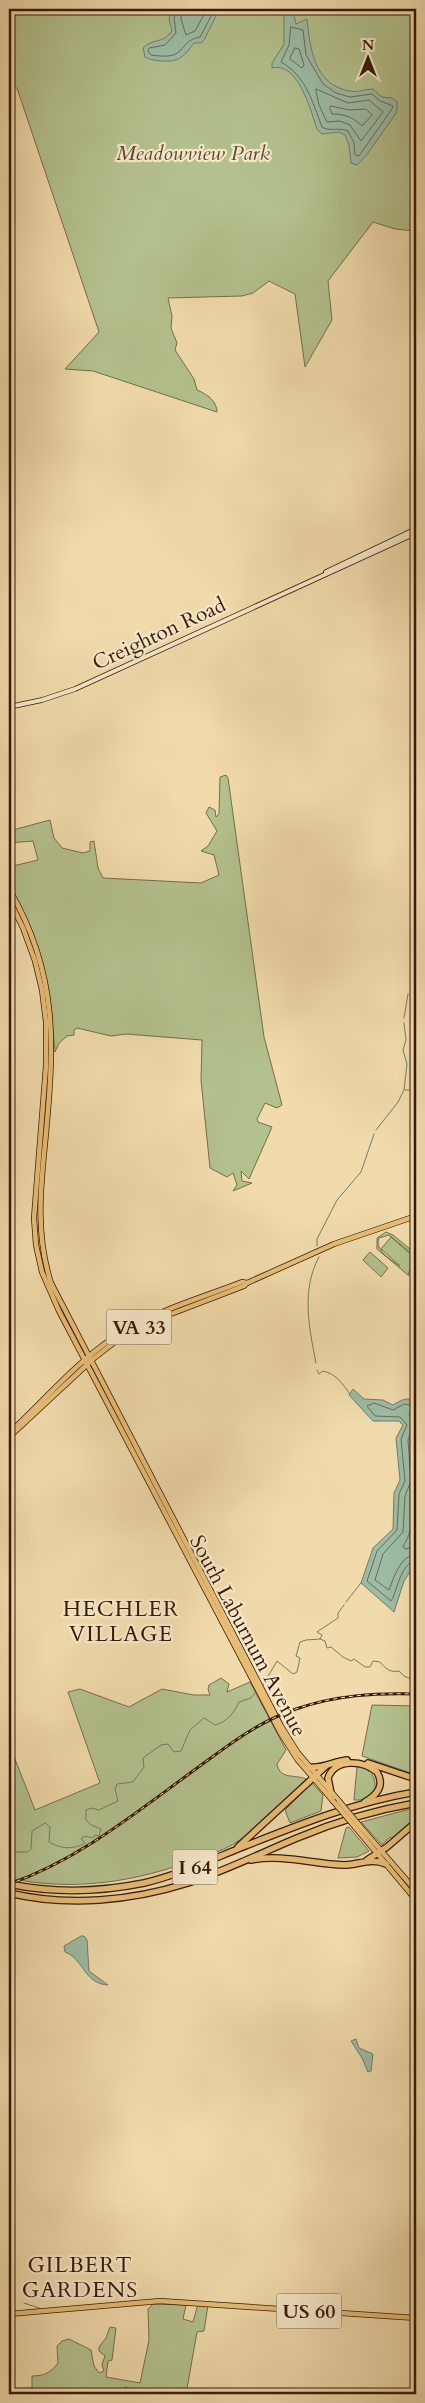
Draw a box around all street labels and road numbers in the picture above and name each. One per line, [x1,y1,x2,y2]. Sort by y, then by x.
street label: Creighton Road [88,590,230,678]
road number: VA 33 [106,1310,172,1344]
street label: South Laburnum Avenue [183,1530,313,1742]
road number: I 64 [172,1850,218,1884]
road number: US 60 [276,2294,342,2328]

